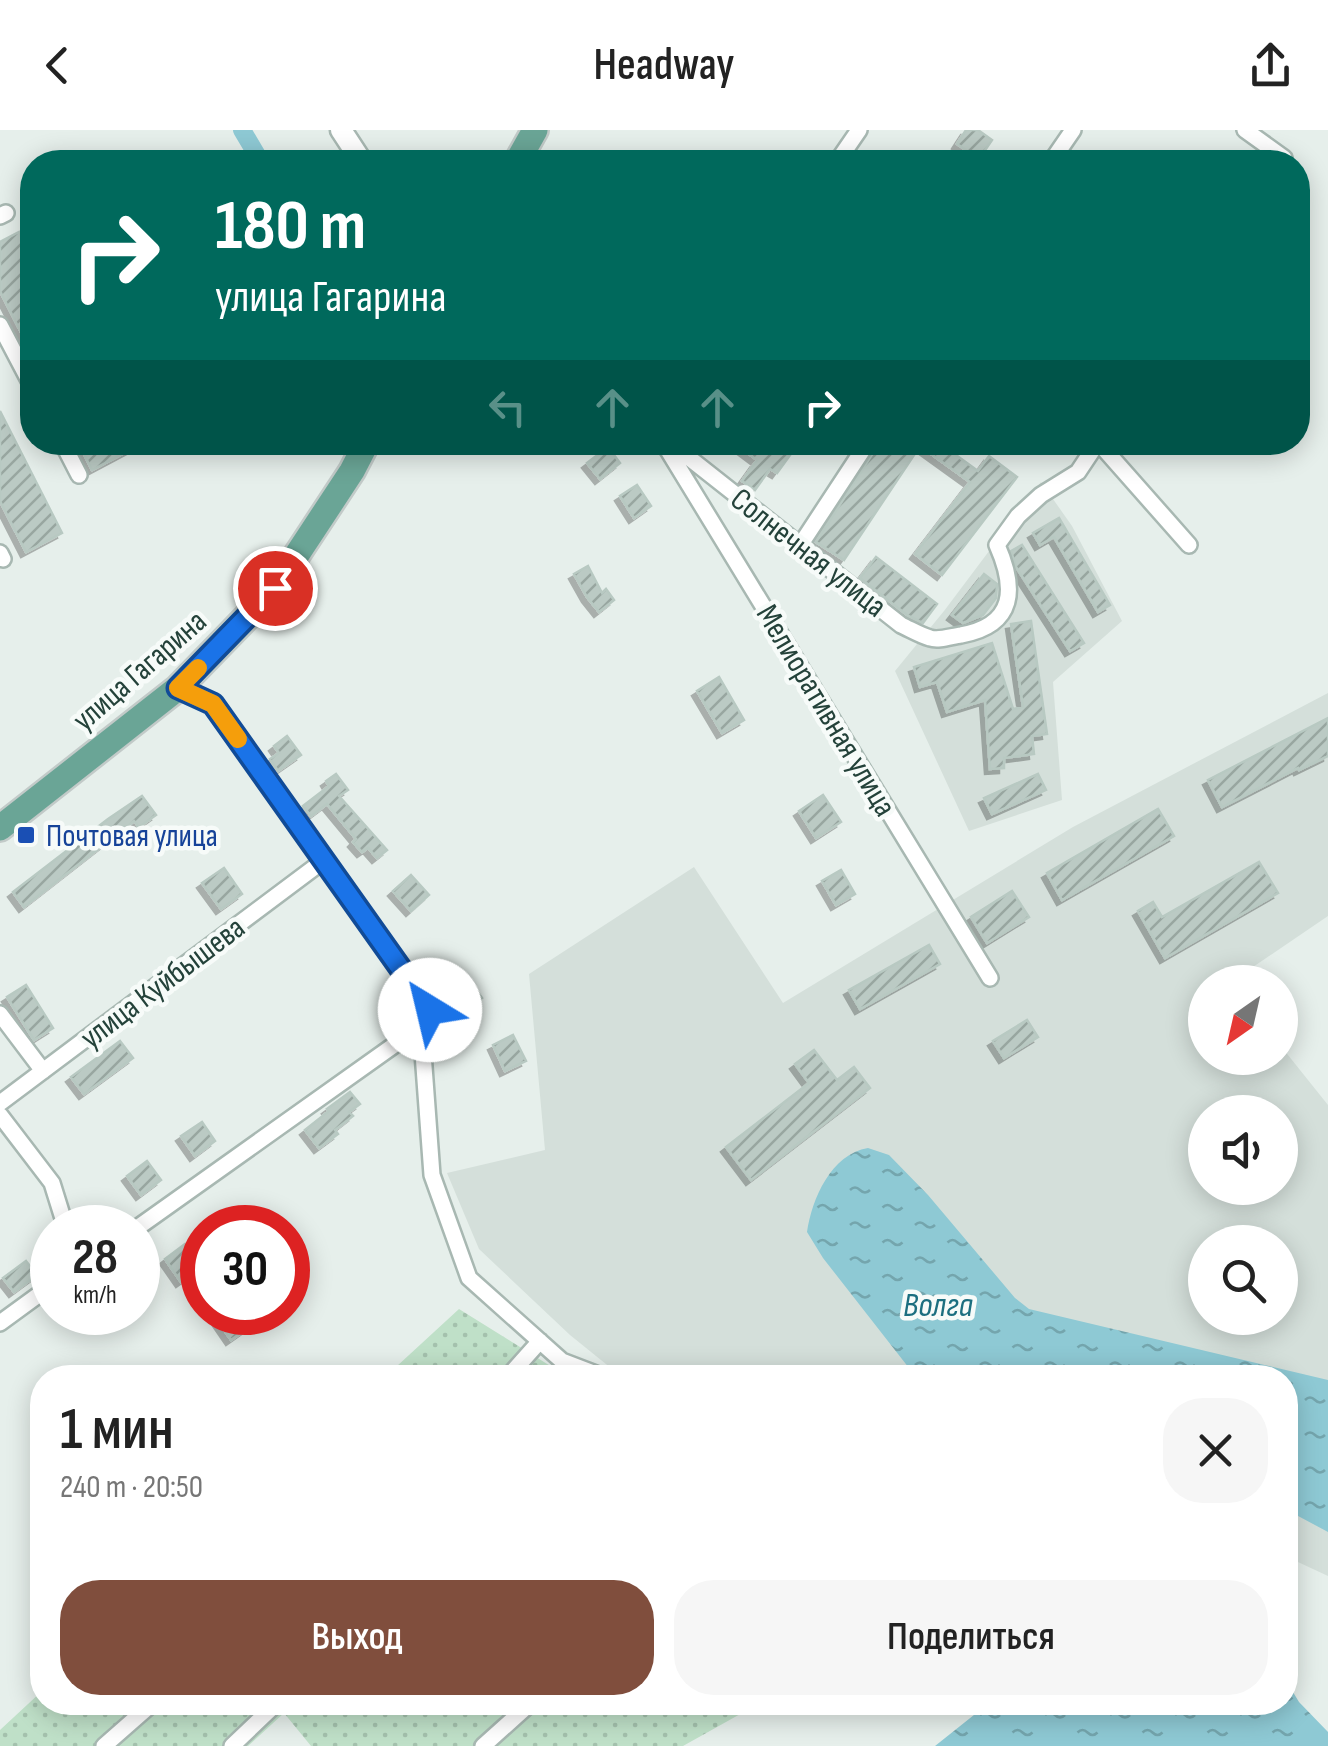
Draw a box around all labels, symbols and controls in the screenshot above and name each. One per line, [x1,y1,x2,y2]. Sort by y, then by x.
icon: back [30,38,85,93]
text: Headway [593,38,735,93]
icon: share [1243,38,1298,93]
text: 180 m [215,185,366,269]
icon: right [50,190,180,320]
text: улица Гагарина [215,270,447,325]
icon: left [480,380,535,435]
icon: ahead [585,380,640,435]
icon: ahead [690,380,745,435]
icon: right [795,380,850,435]
street label: Солнечная улица [722,480,894,626]
pin [233,546,318,631]
icon: arrive [248,561,303,616]
street label: Мелиоративная улица [747,598,904,824]
street label: улица Гагарина [65,602,215,740]
place label: Почтовая улица [46,817,218,856]
marker: Почтовая улица [15,824,37,846]
street label: улица Куйбышева [73,909,253,1058]
position arrow [378,958,482,1062]
north arrow [1188,965,1298,1075]
map controls [1188,965,1298,1335]
button: sound [1188,1095,1298,1205]
speed limit sign: 30 [180,1205,310,1335]
button: search [1188,1225,1298,1335]
text: 28 [72,1228,118,1288]
text: km/h [73,1280,117,1311]
water label: Волга [903,1284,973,1327]
text: 1 мин [60,1394,174,1466]
button: close [1163,1398,1268,1503]
text: 240 m · 20:50 [60,1468,203,1507]
button: Выход [60,1580,654,1695]
button: Поделиться [674,1580,1268,1695]

